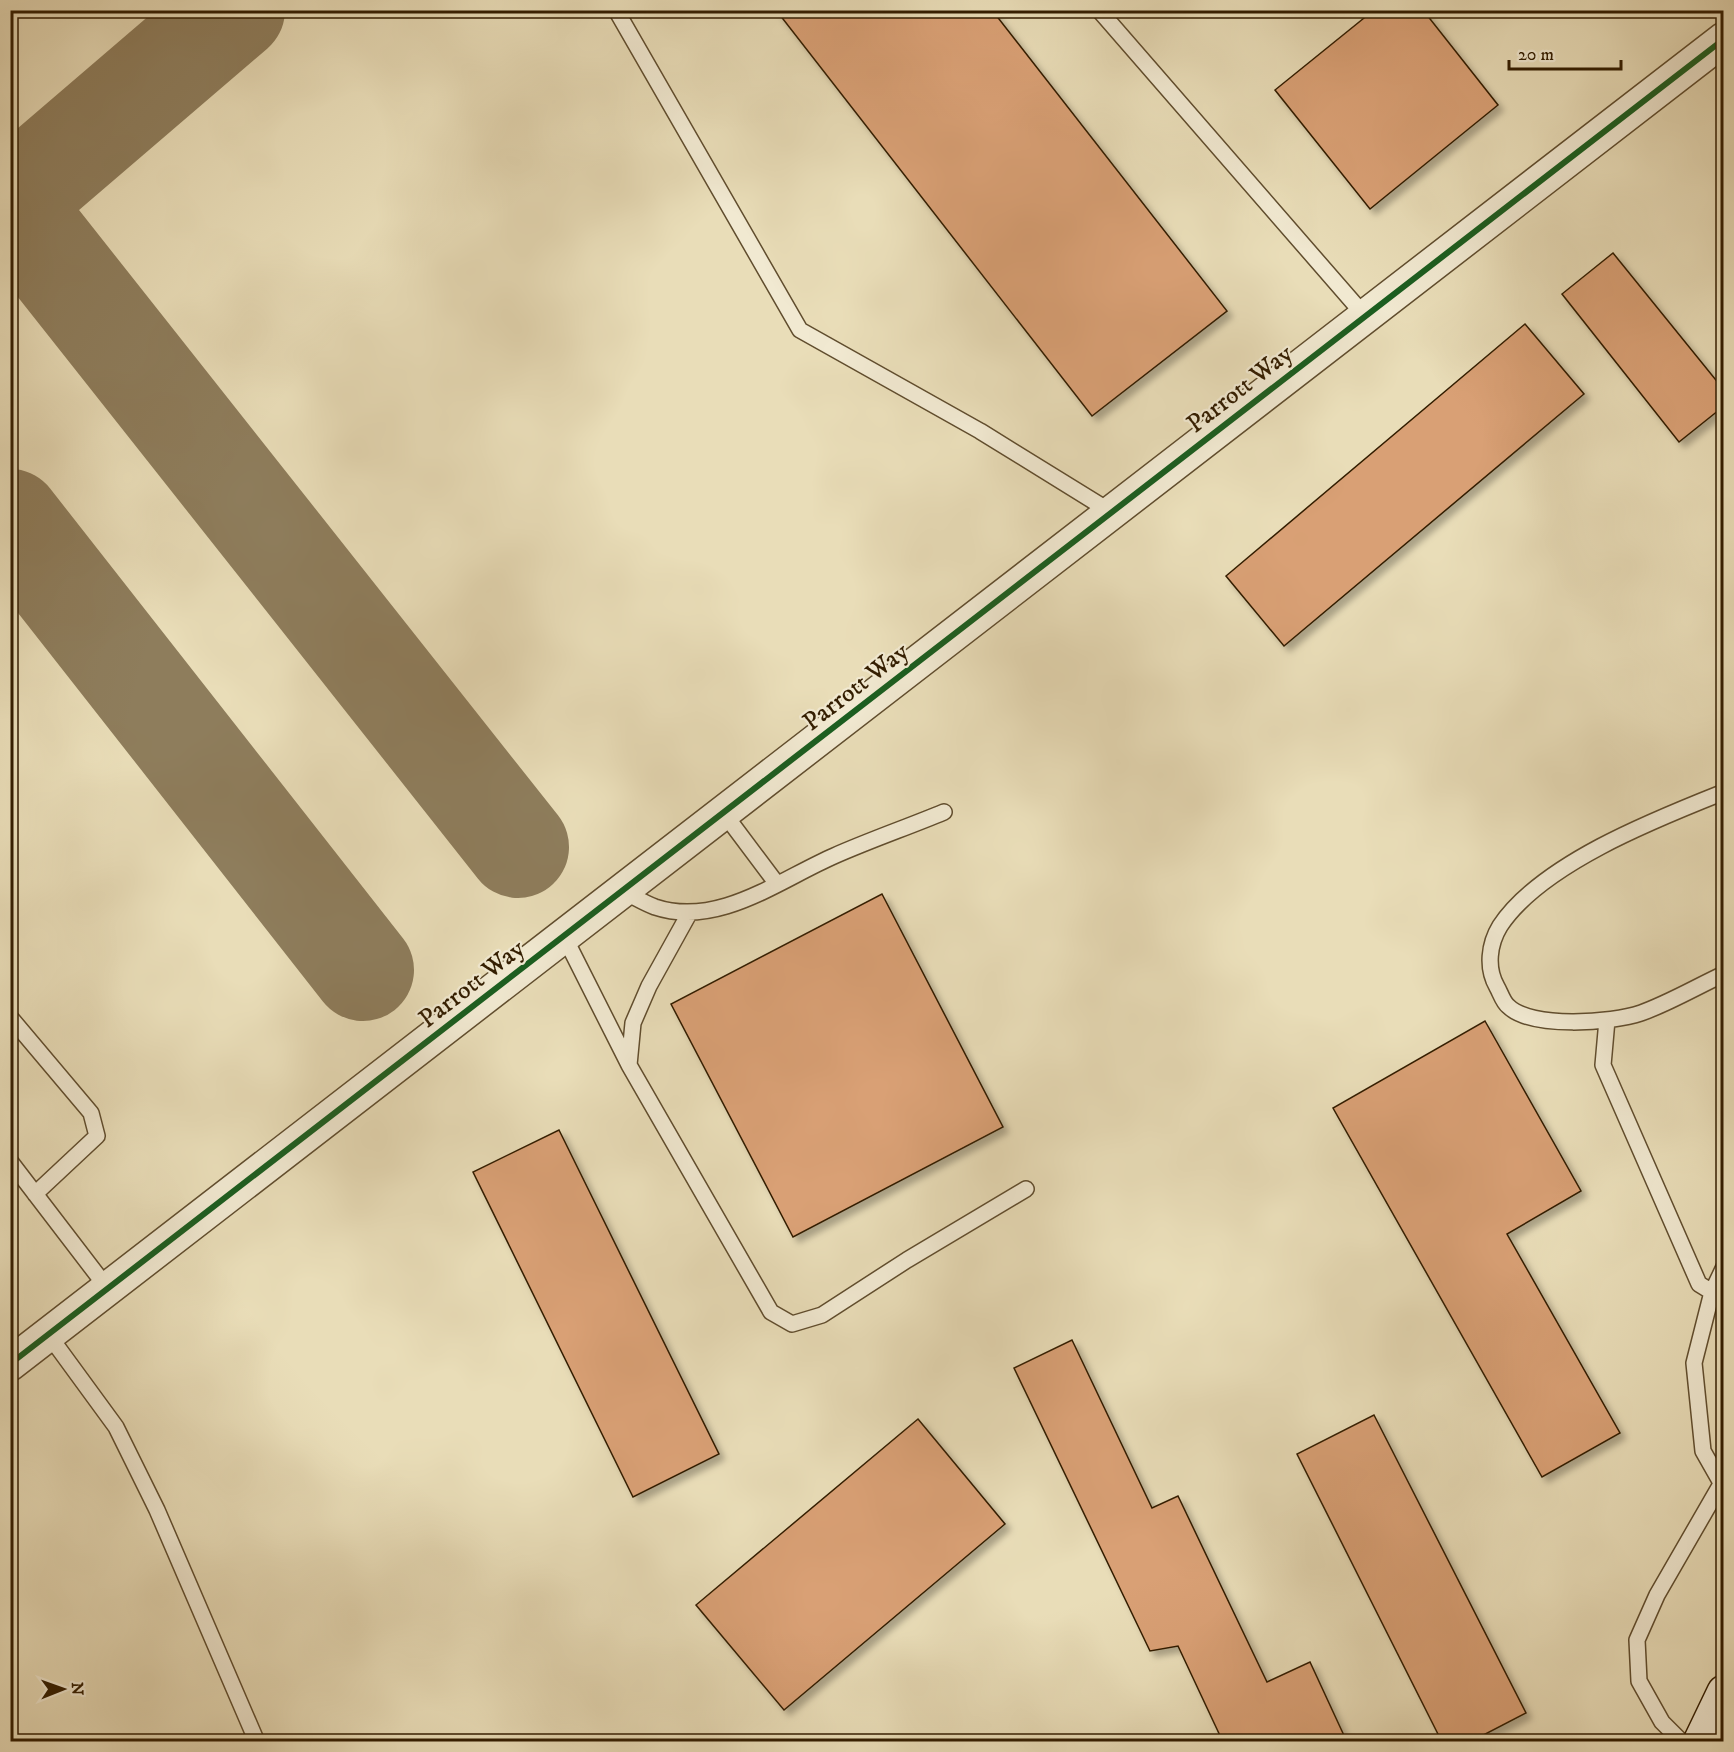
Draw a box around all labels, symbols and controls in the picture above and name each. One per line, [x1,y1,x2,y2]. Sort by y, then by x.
scale bar [1509,33,1622,71]
text: 20 m [1518,44,1554,66]
street label: Parrott Way [1180,337,1300,441]
street label: Parrott Way [796,635,916,739]
street label: Parrott Way [412,932,532,1036]
north arrow [33,1659,93,1719]
text: N [67,1682,87,1695]

